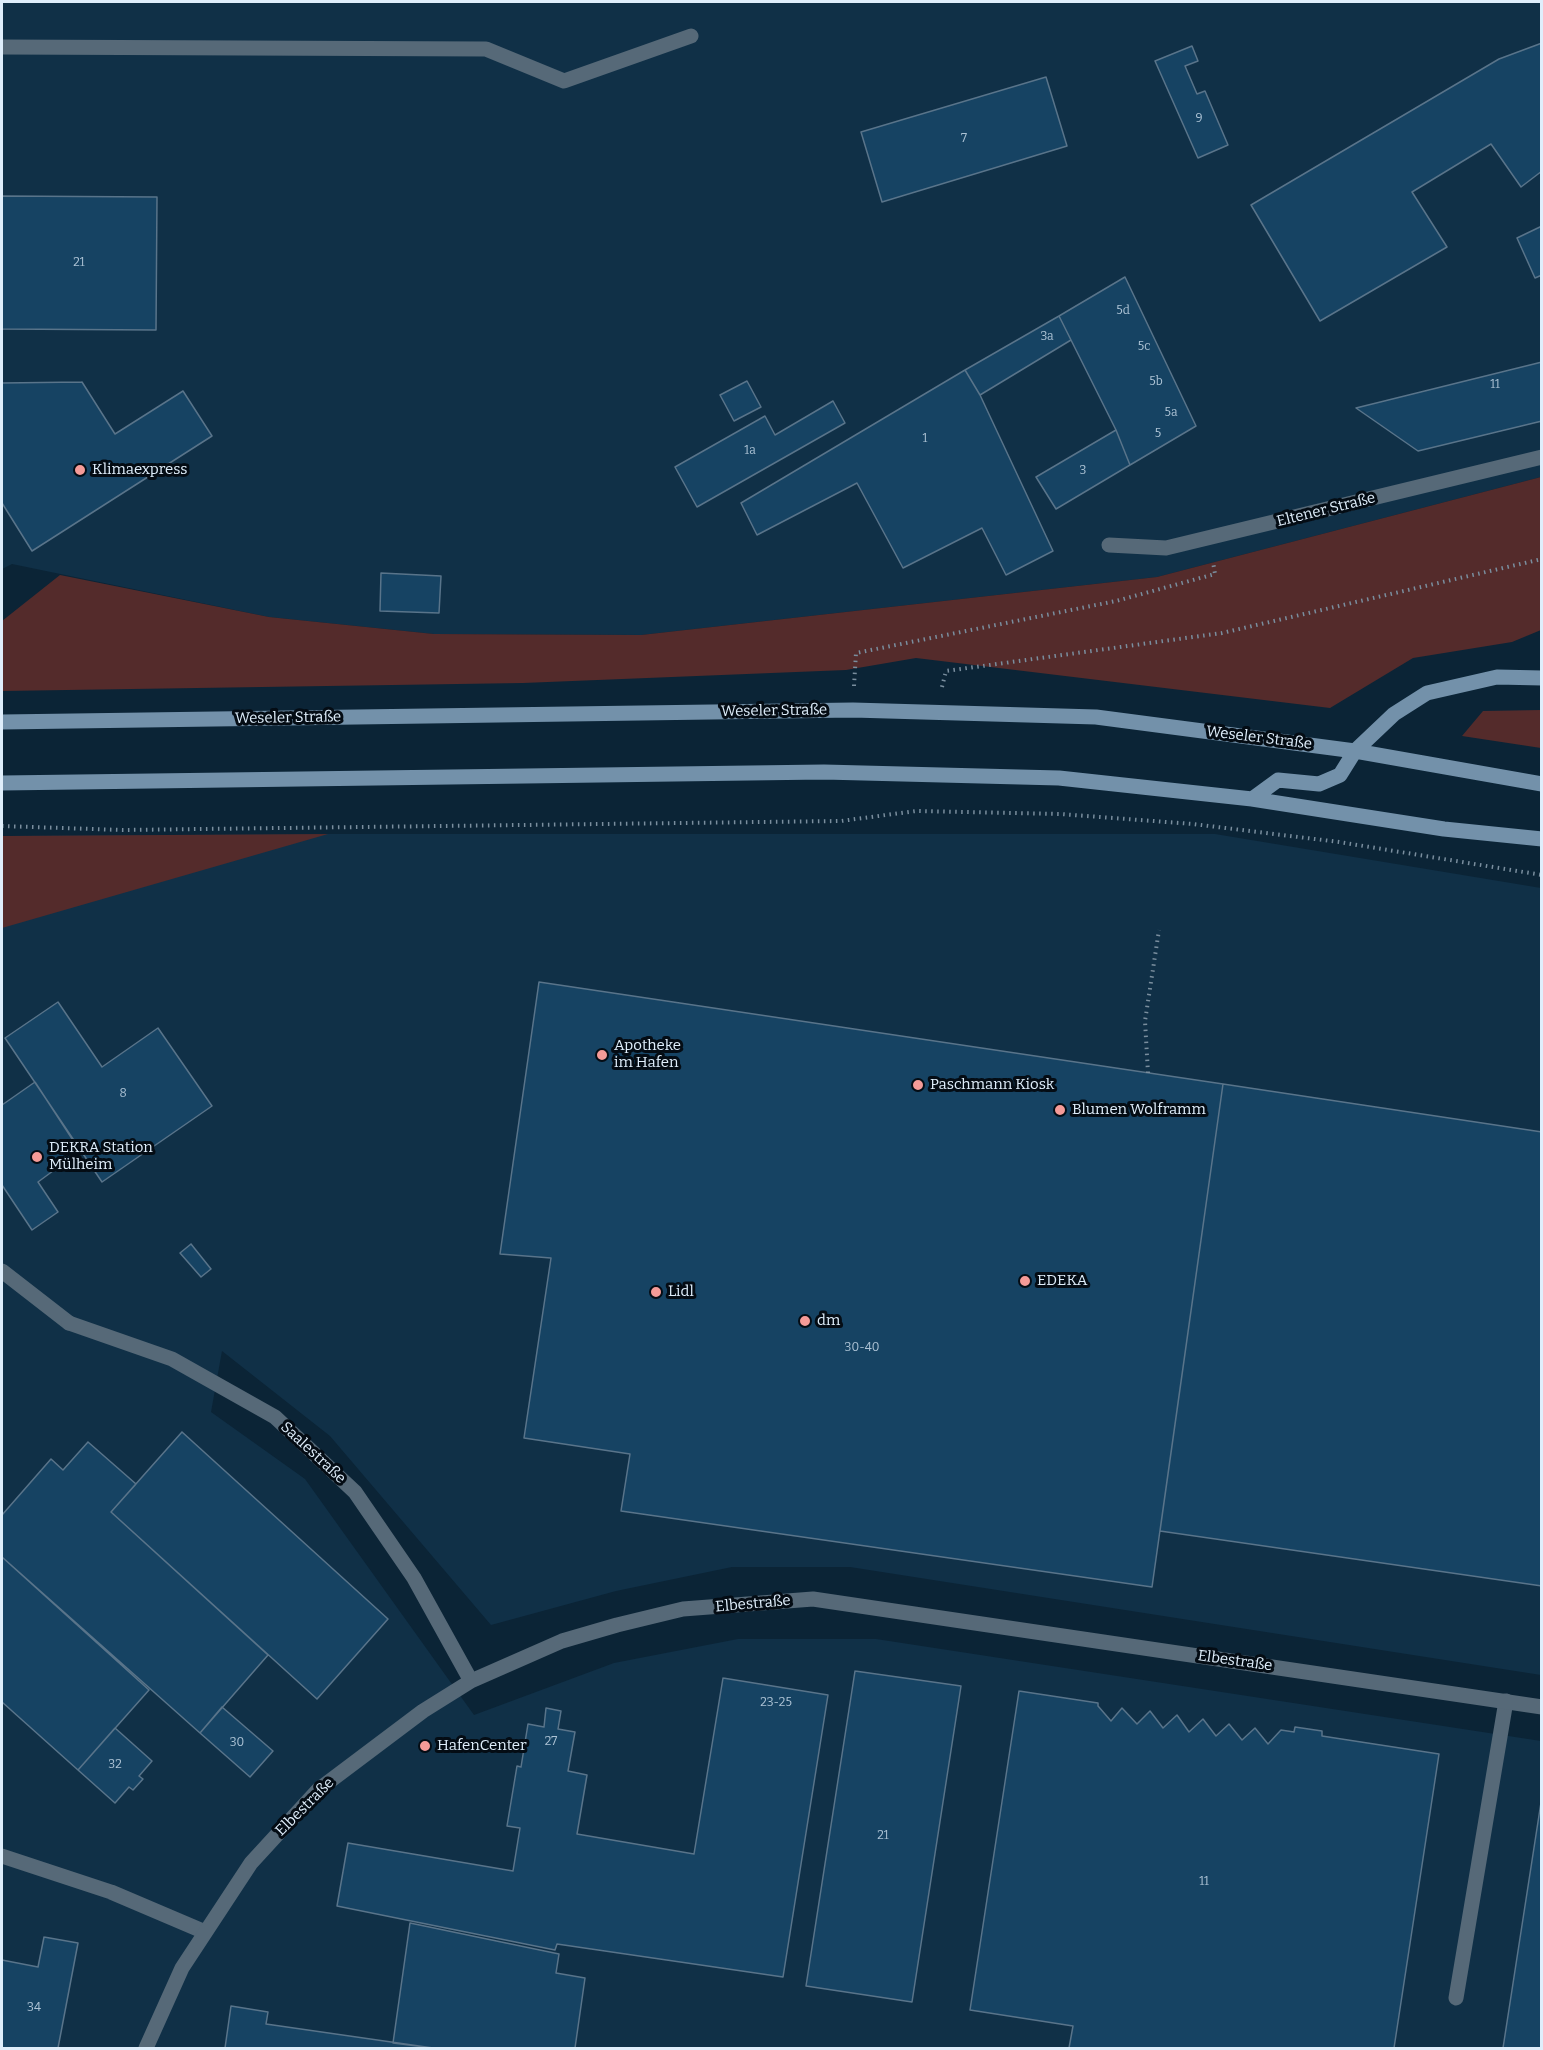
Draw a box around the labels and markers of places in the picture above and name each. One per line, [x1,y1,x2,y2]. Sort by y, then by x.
place label: Klimaexpress [92,461,187,479]
marker: Klimaexpress [73,463,87,477]
place label: Apotheke im Hafen [614,1037,681,1072]
marker: Apotheke im Hafen [595,1048,609,1062]
place label: Paschmann Kiosk [930,1076,1054,1094]
marker: Paschmann Kiosk [911,1078,925,1092]
place label: Blumen Wolframm [1072,1101,1206,1119]
marker: Blumen Wolframm [1053,1103,1067,1117]
place label: DEKRA Station Mülheim [49,1139,153,1174]
marker: DEKRA Station Mülheim [30,1150,44,1164]
place label: EDEKA [1037,1272,1087,1290]
marker: EDEKA [1018,1274,1032,1288]
place label: Lidl [668,1283,694,1301]
marker: Lidl [649,1285,663,1299]
place label: dm [817,1312,840,1330]
marker: dm [798,1314,812,1328]
place label: HafenCenter [437,1737,527,1755]
marker: HafenCenter [418,1739,432,1753]

